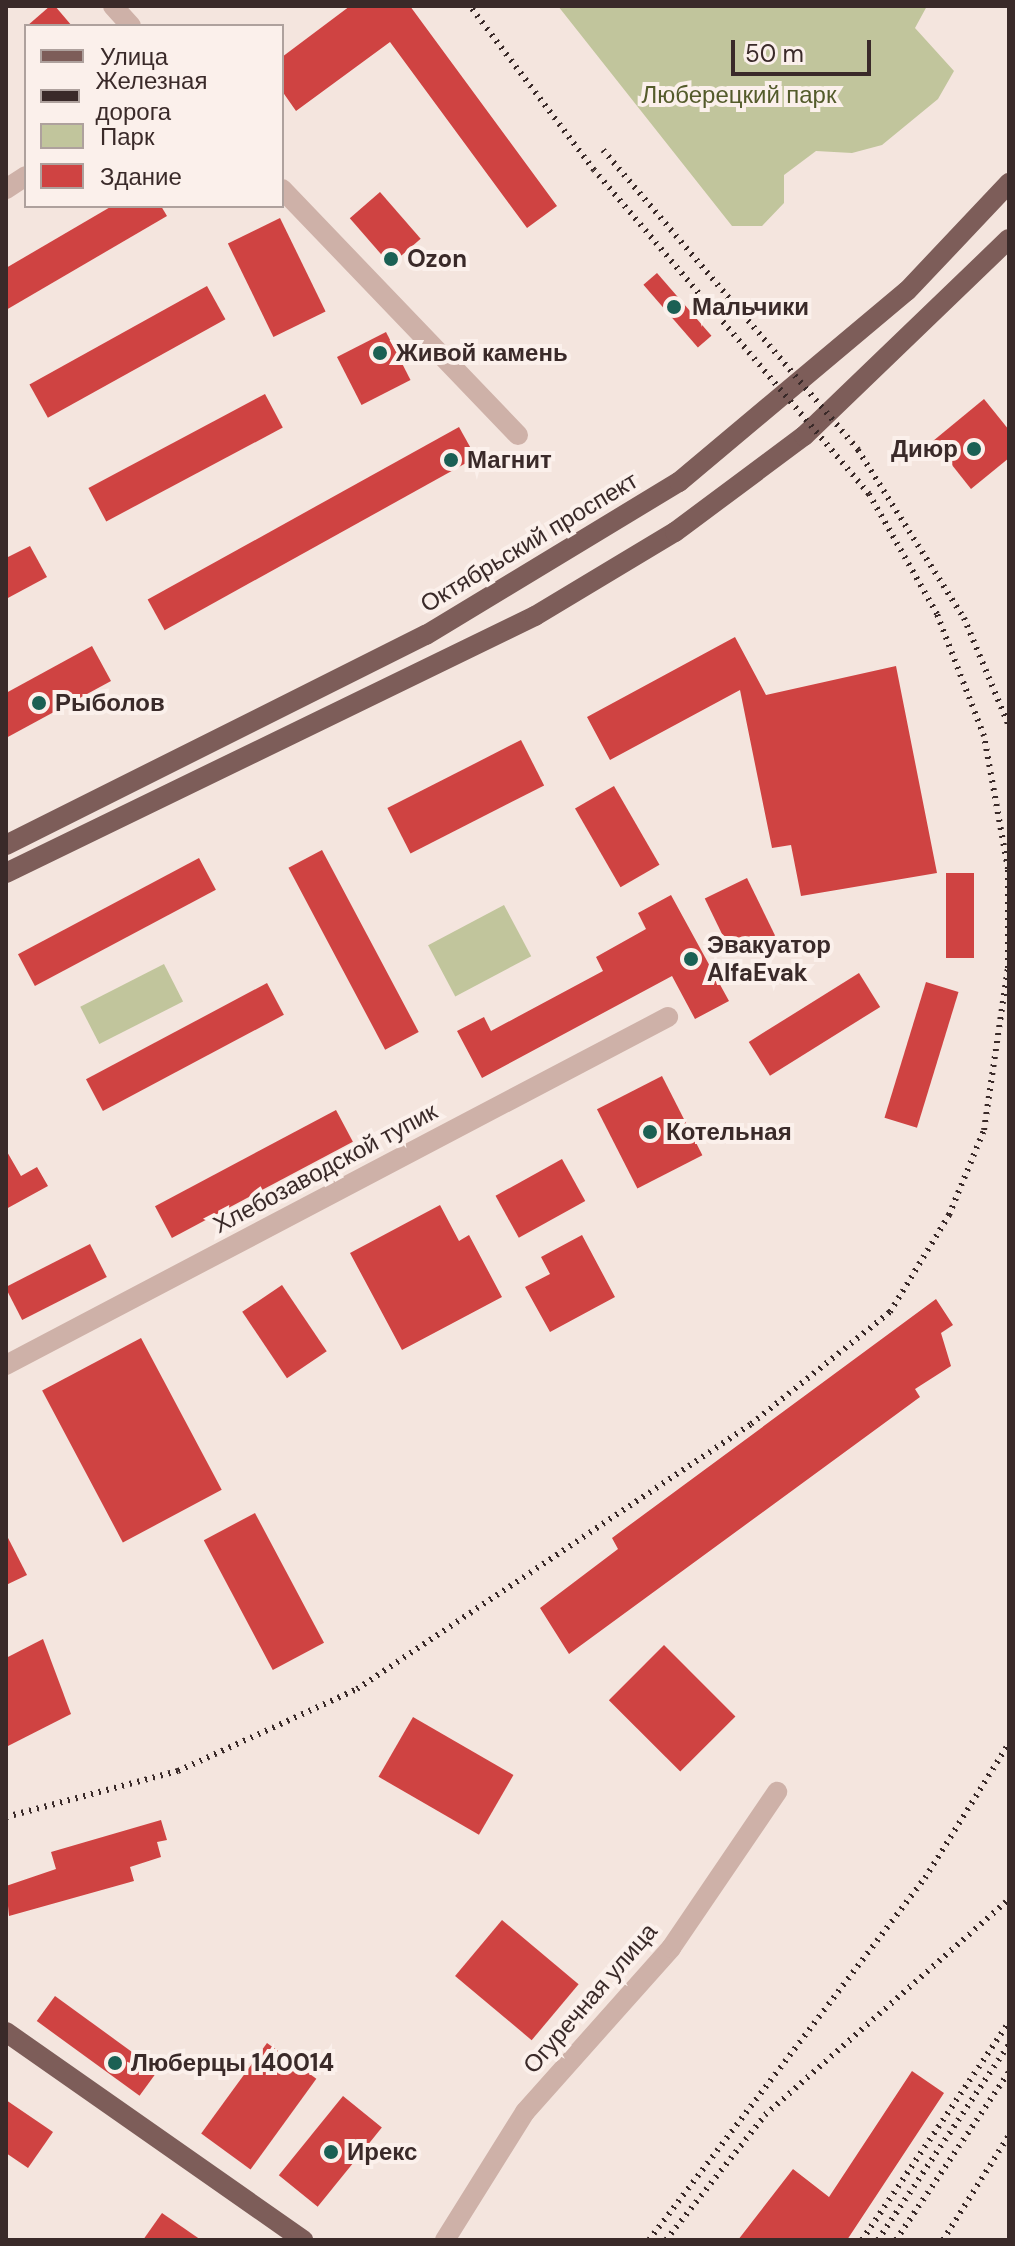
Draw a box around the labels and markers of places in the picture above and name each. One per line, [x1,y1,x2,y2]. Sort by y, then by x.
place label: Ozon [407,245,467,273]
marker: Ozon [382,250,400,268]
place label: Мальчики [692,293,809,321]
marker: Мальчики [663,296,685,318]
place label: Живой камень [396,339,568,367]
marker: Живой камень [371,344,389,362]
place label: Диюр [891,435,958,463]
marker: Диюр [965,440,983,458]
place label: Магнит [467,446,552,474]
marker: Магнит [442,451,460,469]
place label: Рыболов [55,689,165,717]
marker: Рыболов [30,694,48,712]
place label: Эвакуатор AlfaEvak [707,931,831,987]
marker: Эвакуатор AlfaEvak [682,950,700,968]
place label: Котельная [666,1118,792,1146]
marker: Котельная [641,1123,659,1141]
place label: Люберцы 140014 [131,2049,334,2077]
marker: Люберцы 140014 [106,2054,124,2072]
place label: Ирекс [347,2138,417,2166]
marker: Ирекс [322,2143,340,2161]

